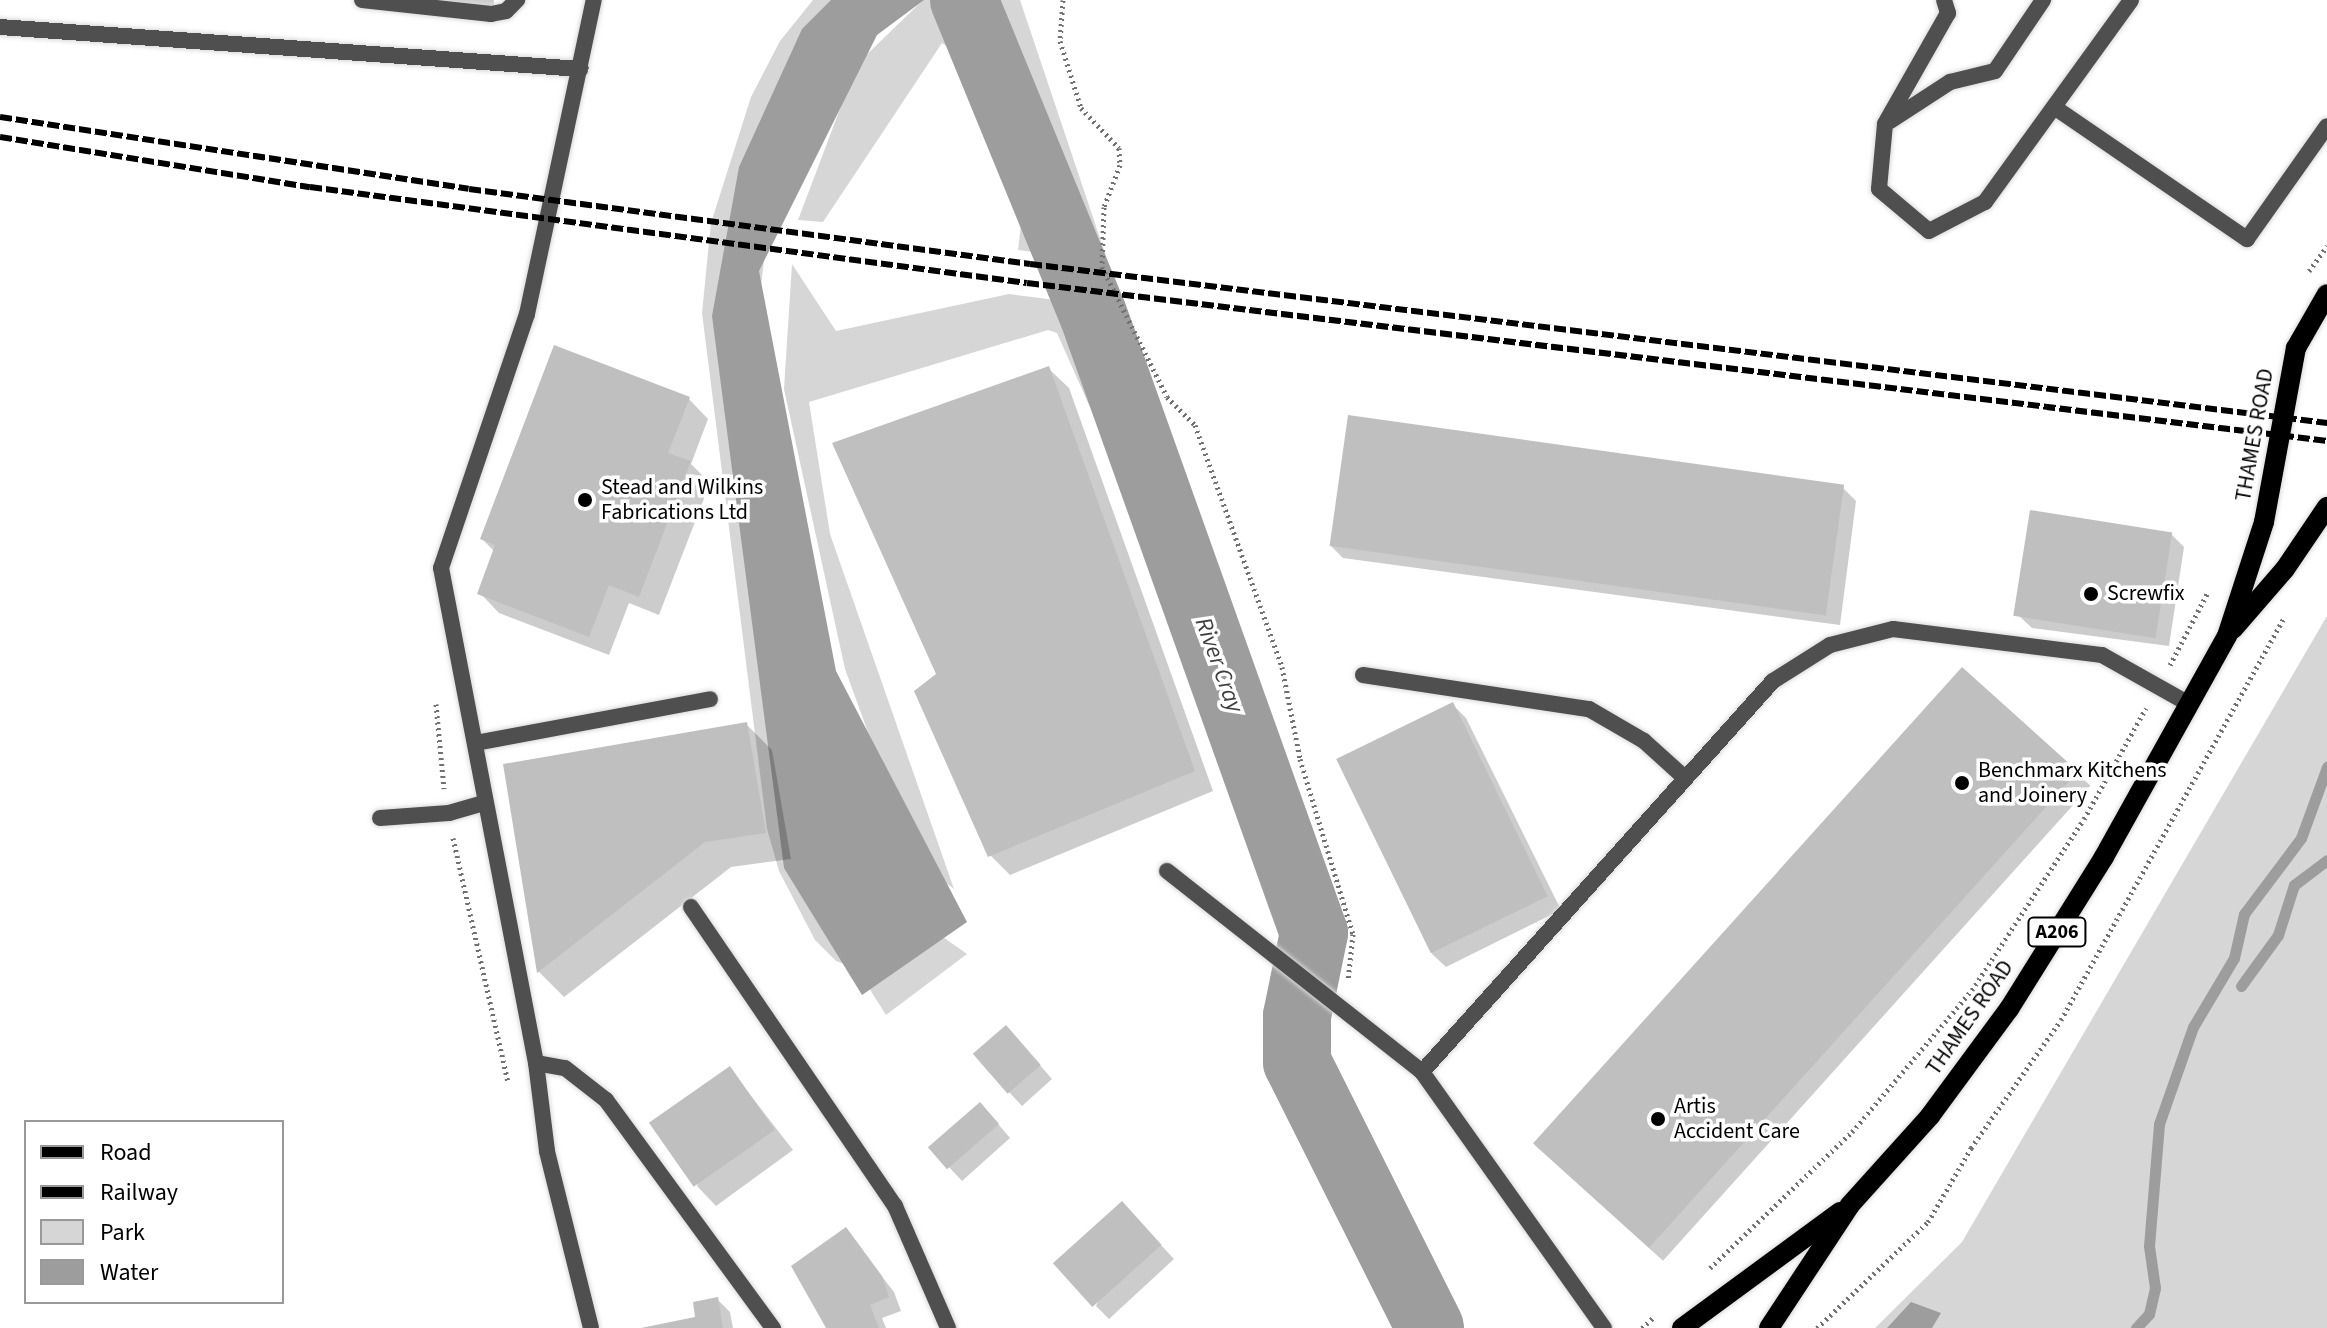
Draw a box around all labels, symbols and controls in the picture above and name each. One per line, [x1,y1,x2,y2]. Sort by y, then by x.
street label: THAMES ROAD [2230,367,2280,503]
place label: Stead and Wilkins Fabrications Ltd [601,474,763,526]
marker: Stead and Wilkins Fabrications Ltd [576,491,594,509]
place label: Screwfix [2107,581,2185,607]
marker: Screwfix [2082,585,2100,603]
water label: River Cray [1189,614,1249,716]
place label: Benchmarx Kitchens and Joinery [1978,757,2167,808]
marker: Benchmarx Kitchens and Joinery [1953,774,1971,792]
road number: A206 [2027,916,2087,948]
street label: THAMES ROAD [1921,955,2019,1081]
place label: Artis Accident Care [1674,1093,1800,1144]
marker: Artis Accident Care [1649,1110,1667,1128]
legend [24,1120,284,1304]
text: Road [100,1135,152,1170]
text: Railway [100,1175,178,1210]
text: Park [100,1215,145,1250]
text: Water [100,1255,158,1290]

